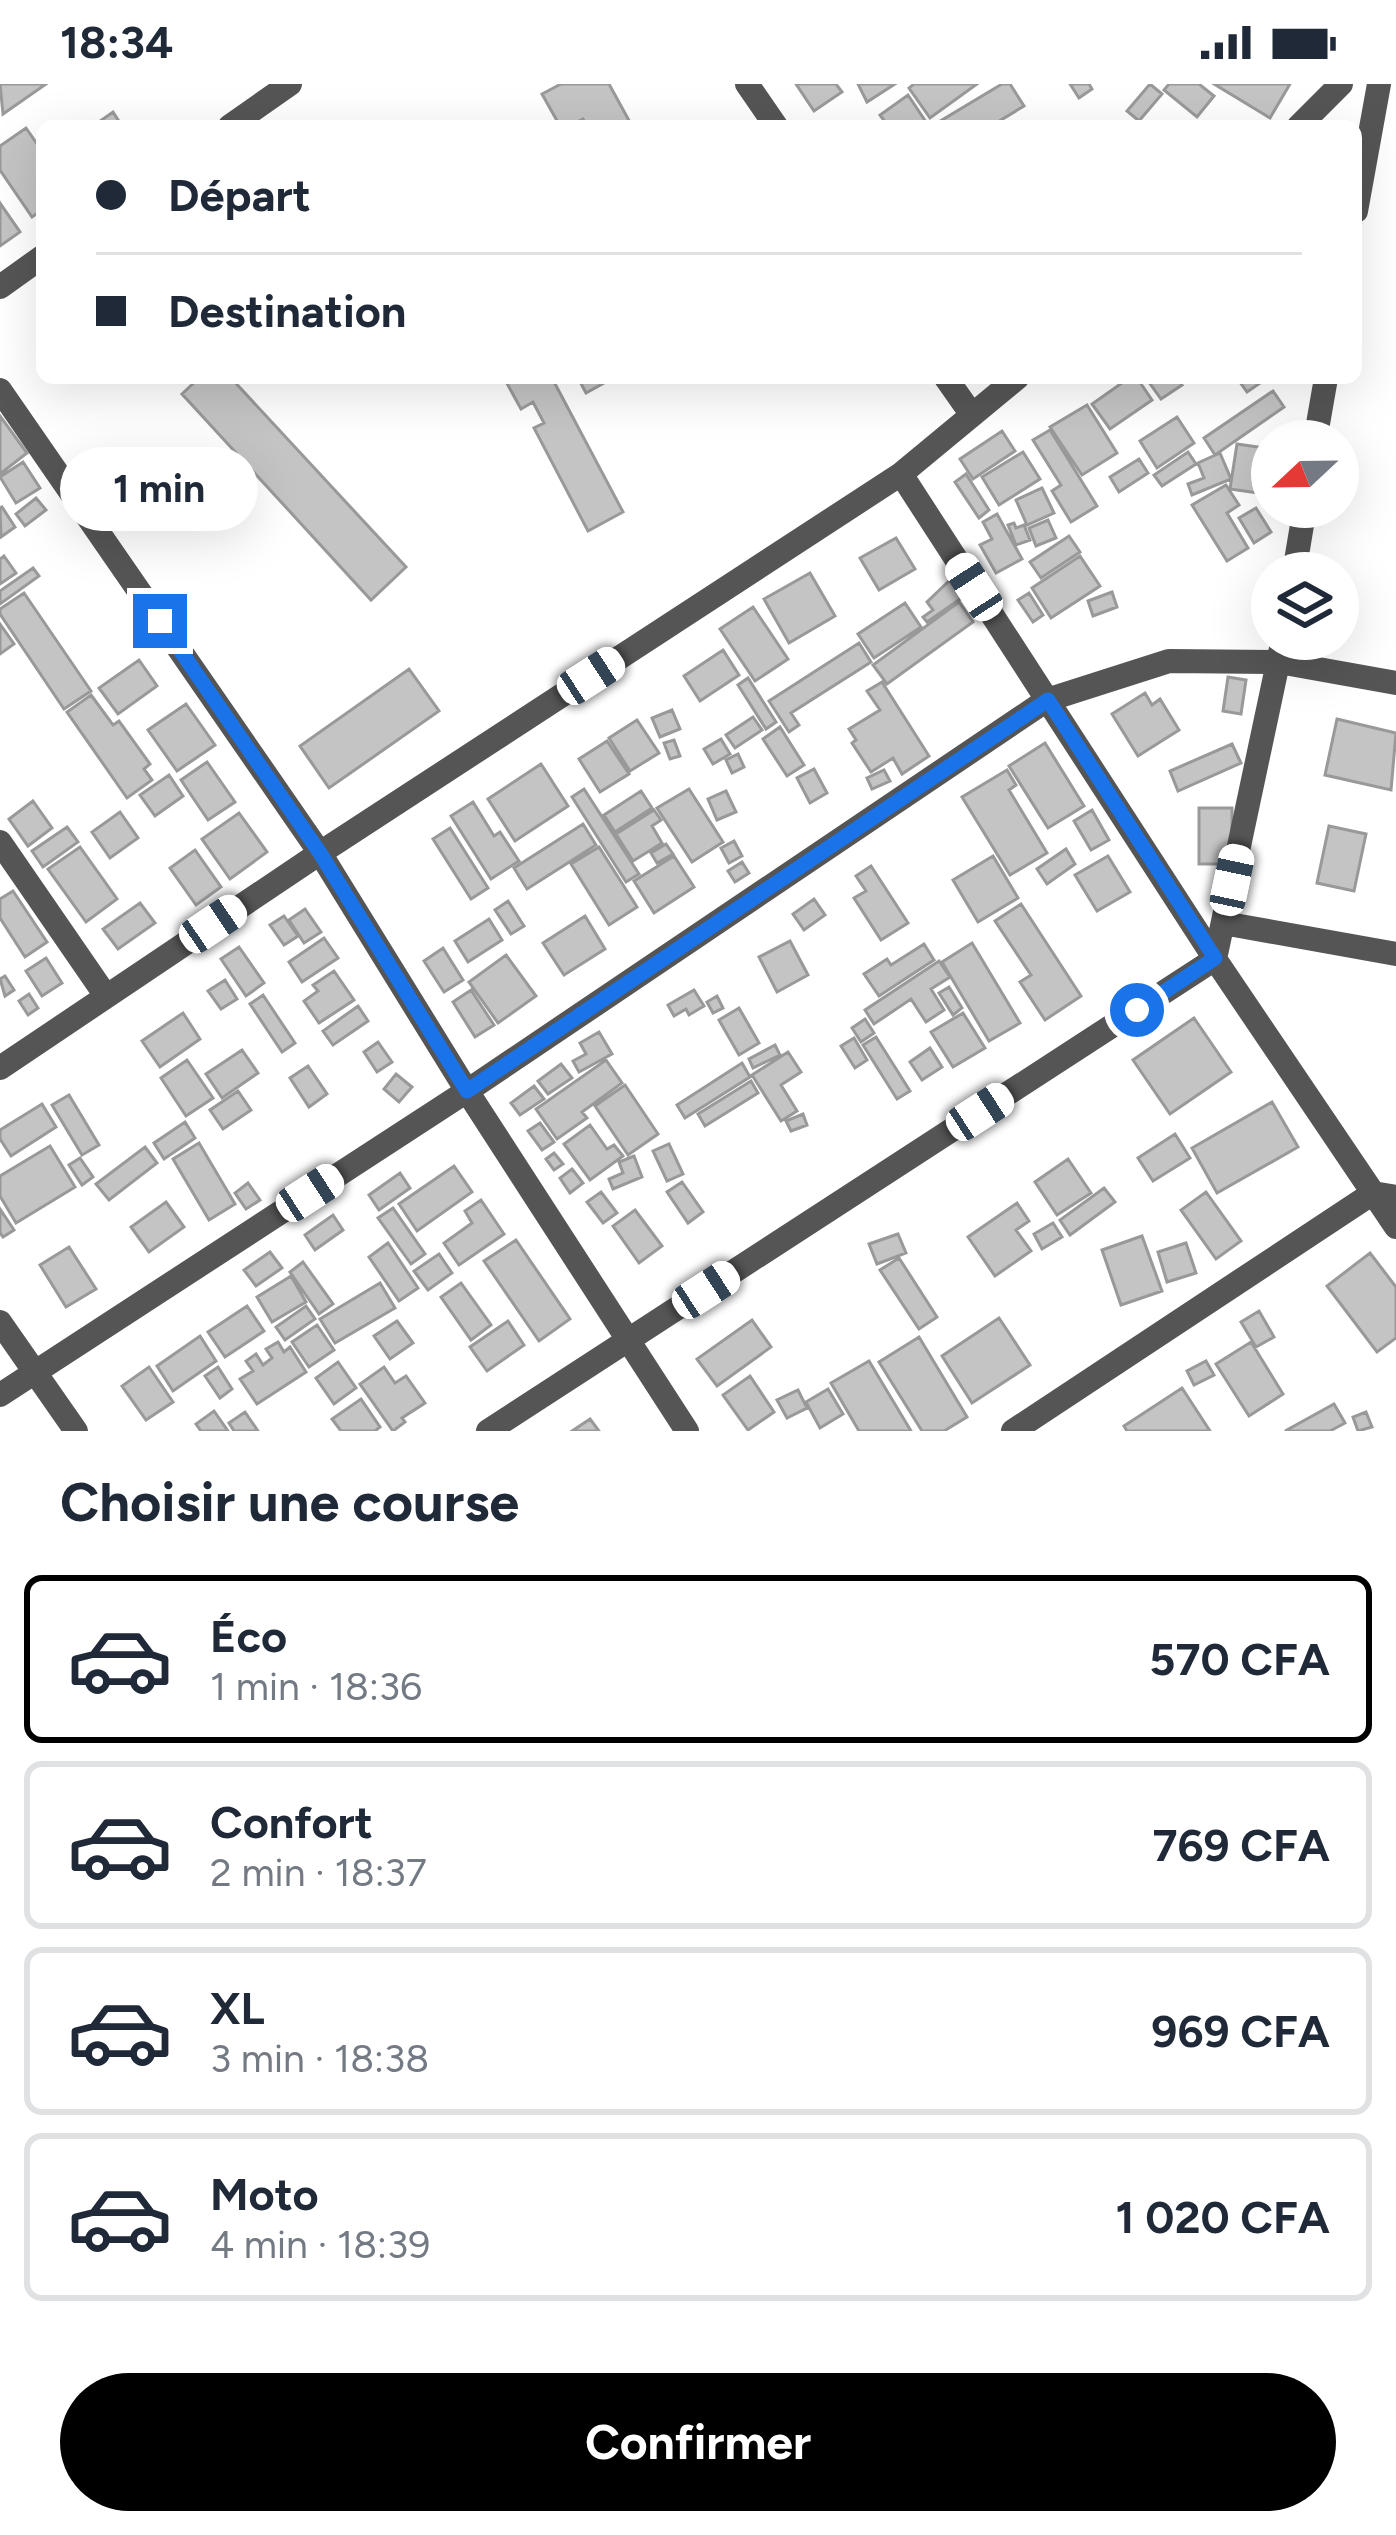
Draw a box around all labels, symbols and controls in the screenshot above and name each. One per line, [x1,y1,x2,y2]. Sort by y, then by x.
text: 18:34 [60,15,174,69]
text: Départ [168,168,311,222]
text: Destination [168,284,406,338]
north arrow [1251,420,1359,528]
map controls [1251,420,1359,660]
callout: 1 min [61,447,259,531]
text: 1 min [113,465,205,512]
car [939,547,1009,627]
button: layers [1251,552,1359,660]
route end [133,594,187,648]
car [551,641,631,711]
car [1207,841,1257,919]
car [173,889,253,959]
route start [1110,983,1164,1037]
car [940,1077,1020,1147]
car [270,1158,350,1228]
car [666,1255,746,1325]
text: Choisir une course [60,1470,519,1535]
icon: car [66,1605,174,1713]
text: Éco [210,1609,287,1663]
text: 570 CFA [1149,1632,1330,1686]
text: 1 min · 18:36 [210,1663,422,1710]
icon: car [66,1791,174,1899]
text: Confort [210,1795,373,1849]
text: 769 CFA [1152,1818,1330,1872]
text: 2 min · 18:37 [210,1849,427,1896]
icon: car [66,1977,174,2085]
text: XL [210,1981,265,2035]
text: 969 CFA [1151,2004,1330,2058]
text: 3 min · 18:38 [210,2035,429,2082]
icon: car [66,2163,174,2271]
text: Moto [210,2167,319,2221]
text: 1 020 CFA [1116,2190,1330,2244]
text: 4 min · 18:39 [210,2221,430,2268]
button: Confirmer [60,2373,1336,2511]

